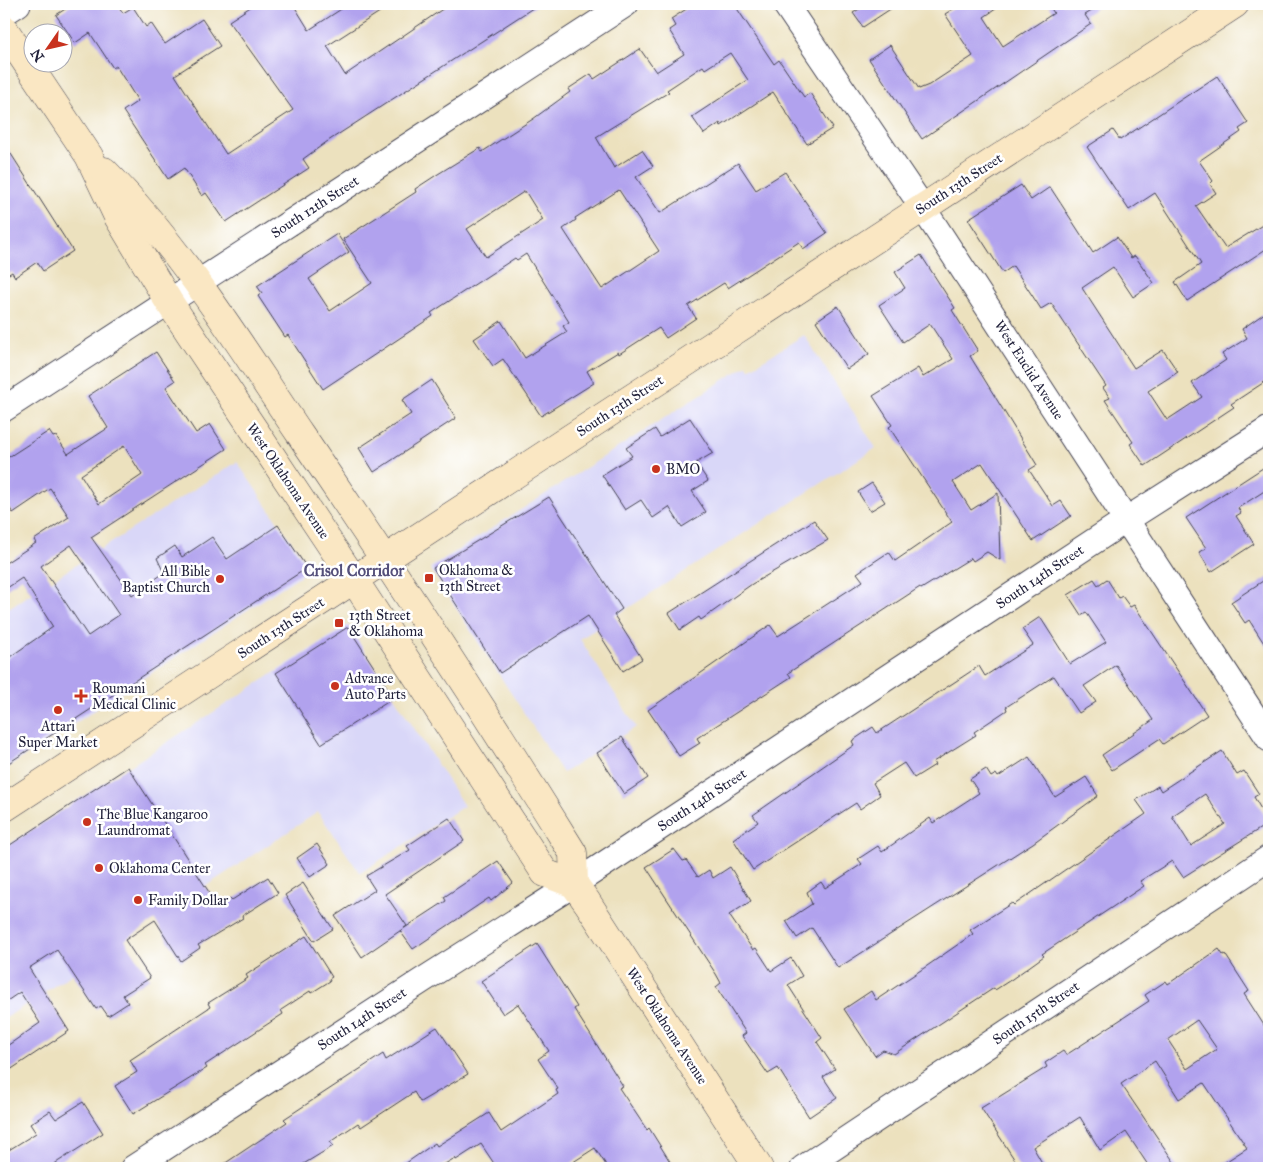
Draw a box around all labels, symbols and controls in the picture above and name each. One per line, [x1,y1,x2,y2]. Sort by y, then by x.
north arrow [22,22,72,72]
text: N [27,45,48,65]
street label: South 13th Street [912,150,1006,218]
street label: South 12th Street [268,172,362,242]
street label: West Euclid Avenue [991,317,1067,423]
street label: South 13th Street [573,372,667,440]
street label: West Oklahoma Avenue [243,420,333,542]
place label: BMO [666,461,700,478]
marker: BMO [650,463,662,475]
street label: South 14th Street [993,541,1087,613]
district label: Crisol Corridor [304,561,405,580]
place label: Oklahoma & 13th Street [439,562,513,595]
place label: All Bible Baptist Church [122,563,210,596]
marker: Oklahoma & 13th Street [423,572,435,584]
marker: All Bible Baptist Church [214,573,226,585]
street label: South 13th Street [234,594,328,662]
place label: 13th Street & Oklahoma [349,607,423,640]
marker: 13th Street & Oklahoma [333,617,345,629]
place label: Advance Auto Parts [344,670,406,703]
place label: Roumani Medical Clinic [92,680,176,713]
marker: Advance Auto Parts [329,680,341,692]
marker: Roumani Medical Clinic [74,689,88,703]
marker: Attari Super Market [52,704,64,716]
place label: Attari Super Market [18,718,98,751]
street label: South 14th Street [654,765,750,835]
place label: The Blue Kangaroo Laundromat [97,806,208,839]
marker: The Blue Kangaroo Laundromat [81,816,93,828]
place label: Oklahoma Center [109,860,211,877]
marker: Oklahoma Center [93,862,105,874]
place label: Family Dollar [148,892,229,909]
marker: Family Dollar [132,894,144,906]
street label: West Oklahoma Avenue [623,964,711,1088]
street label: South 15th Street [989,978,1083,1048]
street label: South 14th Street [314,984,410,1054]

